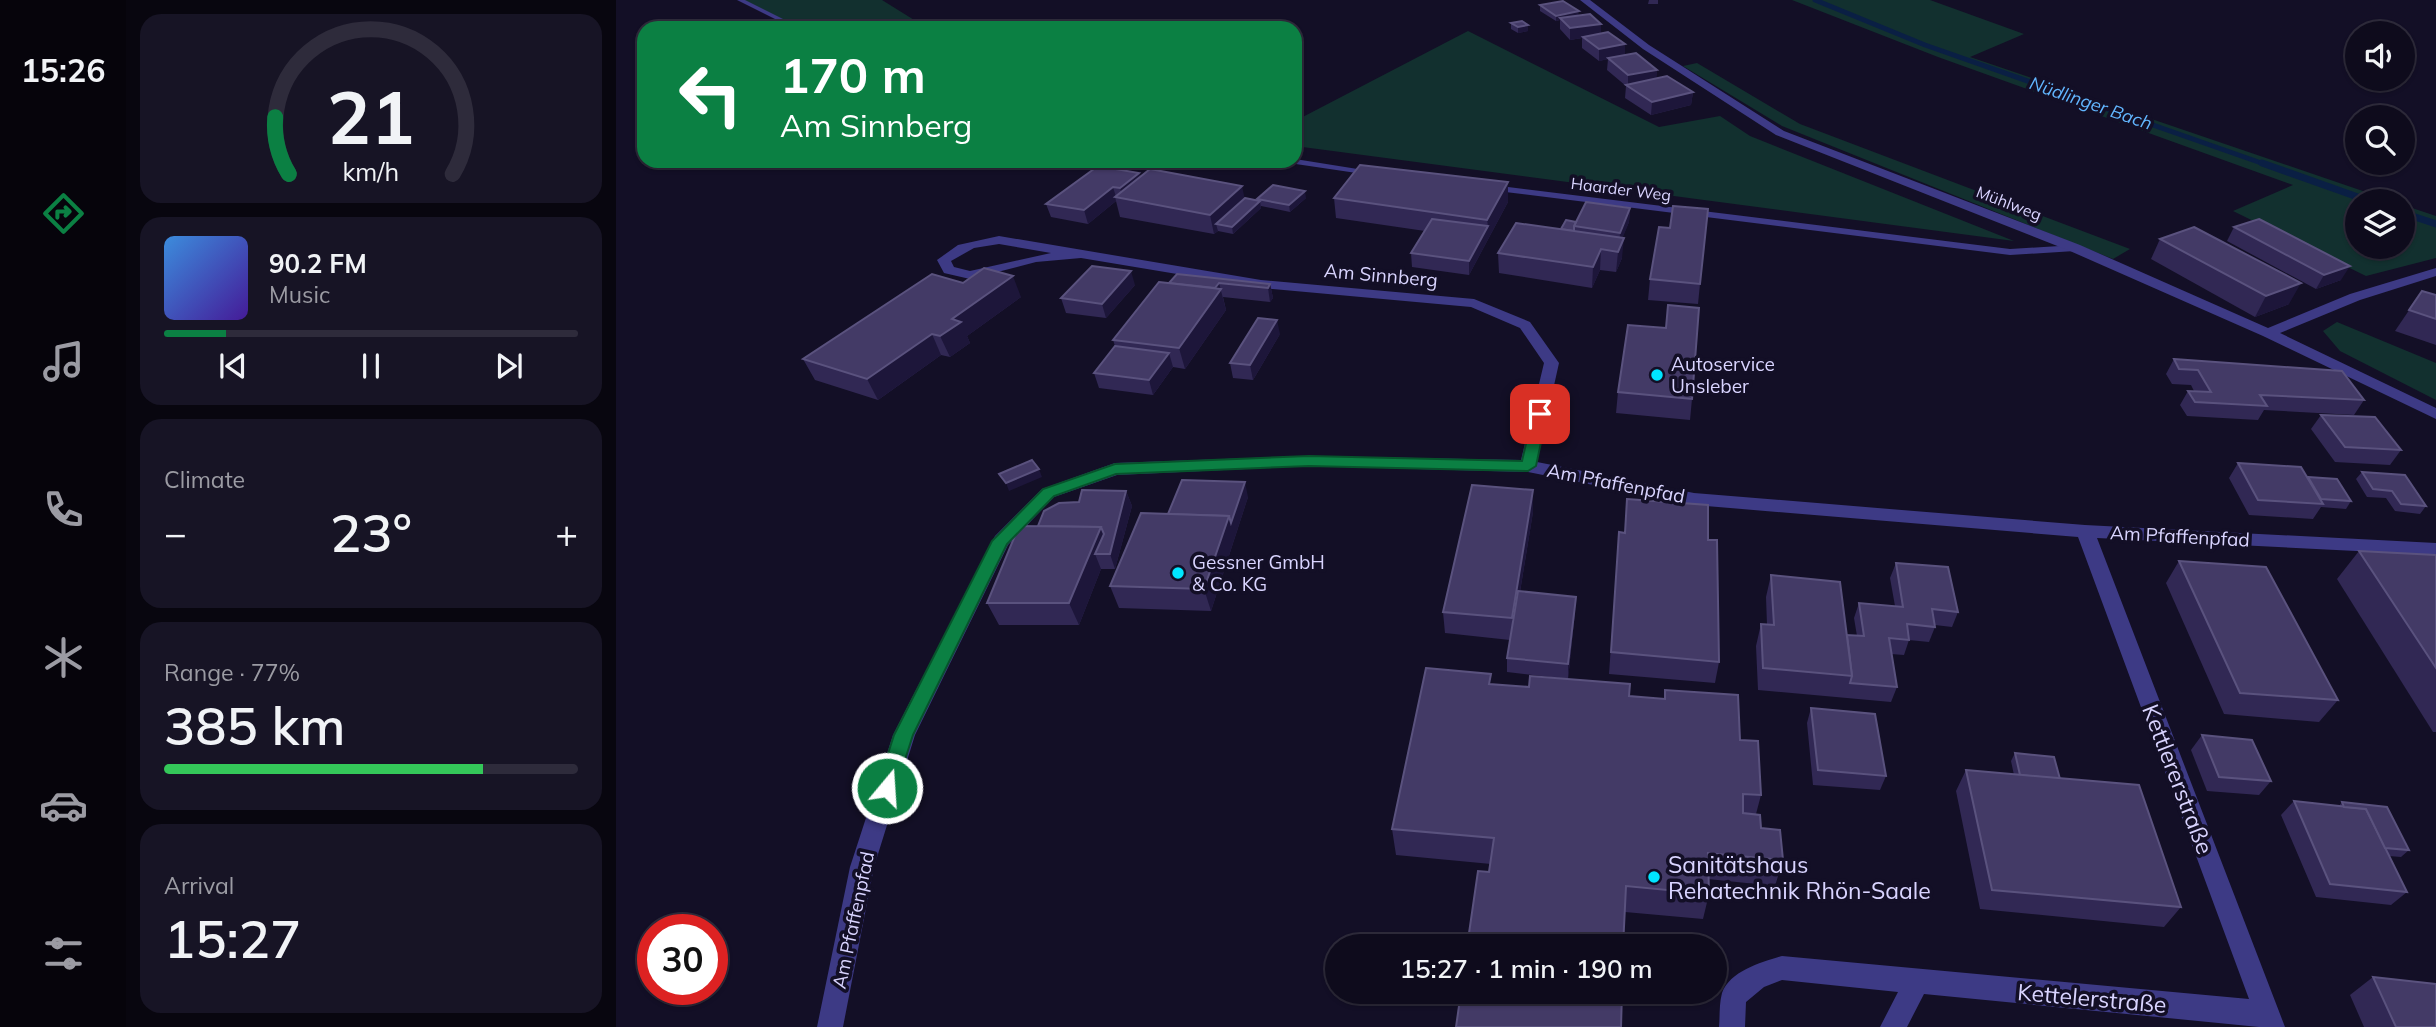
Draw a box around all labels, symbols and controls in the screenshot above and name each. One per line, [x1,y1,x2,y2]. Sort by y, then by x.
map controls [2345,21,2415,259]
button: sound [2345,21,2415,91]
text: 170 m [780,44,926,105]
icon: left [665,49,756,140]
text: 15:26 [21,50,105,90]
water label: Nüdlinger Bach [2027,71,2155,135]
text: 21 [327,72,415,163]
text: Am Sinnberg [780,105,972,145]
button: search [2345,105,2415,175]
text: km/h [343,156,399,187]
street label: Haarder Weg [1570,173,1672,205]
street label: Mühlweg [1974,181,2044,225]
icon: directions [39,189,88,238]
button: layers [2345,189,2415,259]
text: 90.2 FM [269,247,367,280]
street label: Am Sinnberg [1323,258,1439,292]
text: Music [269,280,330,309]
icon: music [39,337,88,386]
icon: previous [214,347,252,385]
icon: pause [352,347,390,385]
icon: next [490,347,528,385]
place label: Autoservice Unsleber [1671,352,1775,398]
marker: Autoservice Unsleber [1649,367,1665,383]
pin [1510,384,1570,444]
icon: arrive [1521,395,1559,433]
street label: Am Pfaffenpfad [1545,458,1687,508]
text: Climate [164,465,245,494]
icon: phone [39,485,88,534]
text: 23° [330,500,412,565]
text: − [164,509,187,557]
text: + [555,509,578,557]
street label: Am Pfaffenpfad [2110,520,2250,552]
place label: Gessner GmbH & Co. KG [1192,550,1325,596]
marker: Gessner GmbH & Co. KG [1170,565,1186,581]
icon: climate [39,633,88,682]
text: Range · 77% [164,658,300,687]
text: 385 km [164,693,345,758]
street label: Kettlererstraße [2136,700,2220,858]
position arrow [850,751,924,825]
icon: car [39,781,88,830]
street label: Am Pfaffenpfad [827,849,879,991]
place label: Sanitätshaus Rehatechnik Rhön-Saale [1668,850,1931,905]
marker: Sanitätshaus Rehatechnik Rhön-Saale [1646,869,1662,885]
text: Arrival [164,871,234,900]
text: 15:27 [164,906,301,971]
speed limit sign: 30 [637,914,728,1005]
icon: filters [39,929,88,978]
text: 15:27 · 1 min · 190 m [1399,952,1653,985]
street label: Kettelerstraße [2016,977,2168,1019]

